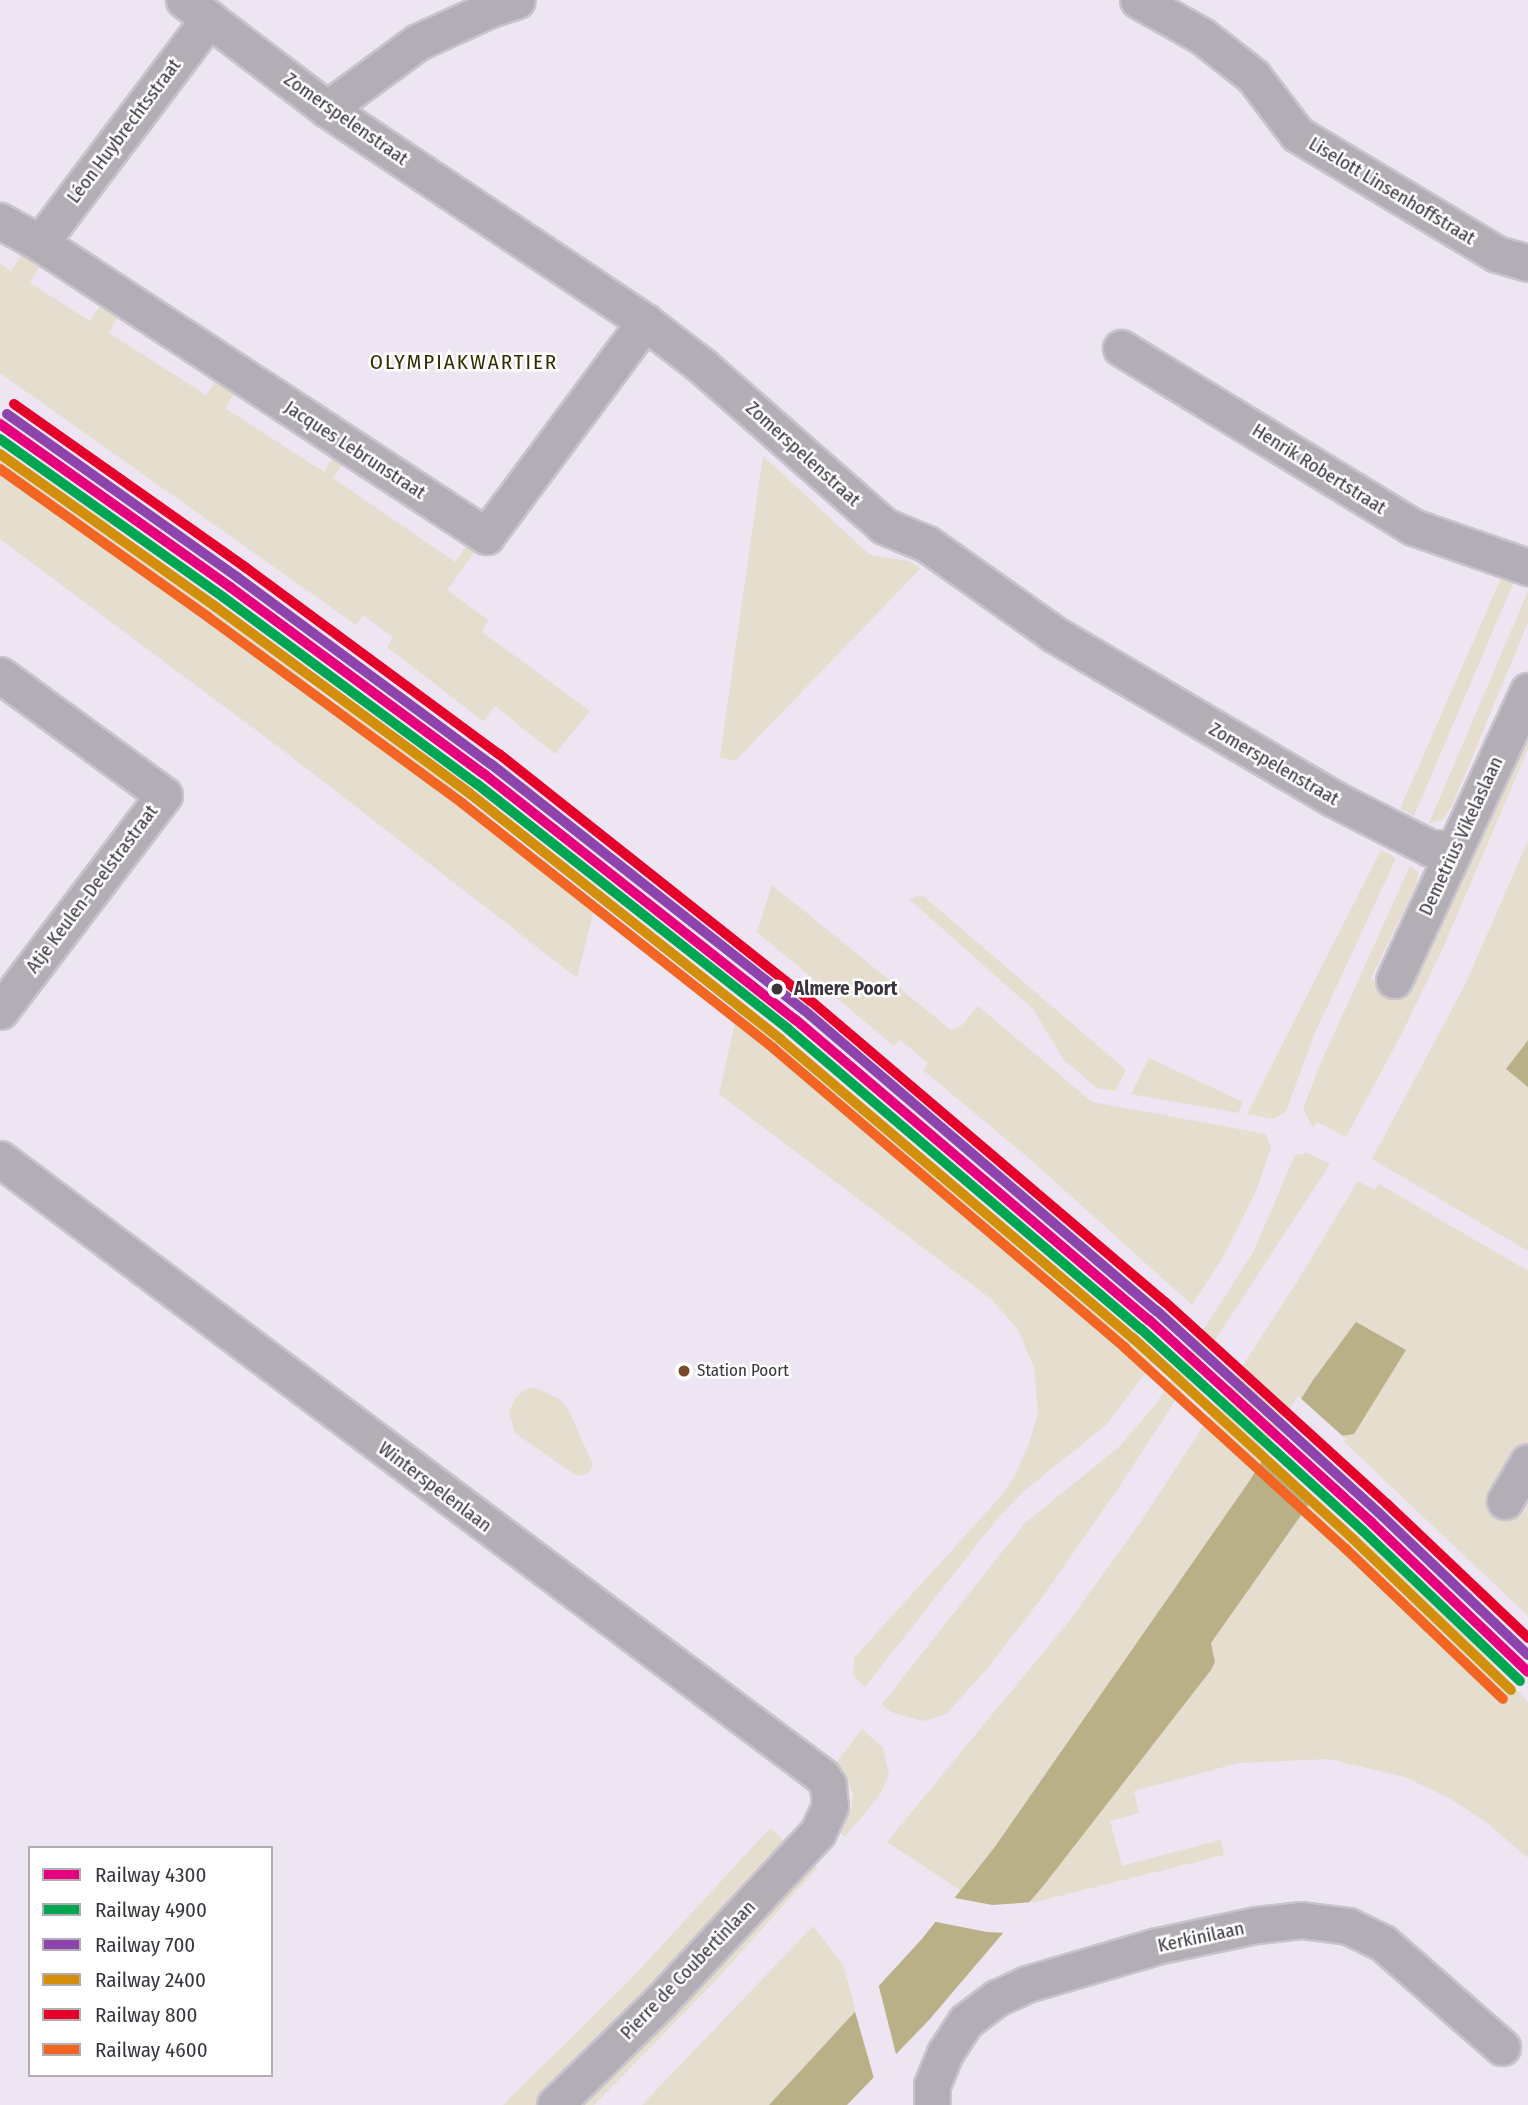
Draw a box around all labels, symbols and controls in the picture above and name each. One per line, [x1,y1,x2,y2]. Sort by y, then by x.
street label: Léon Huybrechtsstraat [62,54,186,208]
street label: Zomerspelenstraat [280,68,412,170]
street label: Liselott Linsenhoffstraat [1305,132,1479,250]
district label: OLYMPIAKWARTIER [372,349,556,375]
street label: Jacques Lebrunstraat [280,396,430,504]
street label: Zomerspelenstraat [741,397,865,511]
street label: Henrik Robertstraat [1248,419,1390,519]
street label: Zomerspelenstraat [1205,718,1343,810]
street label: Demetrius Vikelaslaan [1414,753,1508,919]
street label: Atje Keulen-Deelstrastraat [21,800,163,978]
marker: Almere Poort [766,978,788,1000]
place label: Almere Poort [794,978,897,1000]
place label: Station Poort [697,1361,789,1381]
marker: Station Poort [677,1364,691,1378]
street label: Winterspelenlaan [374,1437,496,1537]
legend [28,1846,273,2077]
text: Railway 4300 [95,1862,206,1888]
street label: Pierre de Coubertinlaan [616,1896,760,2044]
text: Railway 4900 [95,1897,207,1923]
street label: Kerkinilaan [1156,1917,1246,1957]
text: Railway 700 [95,1932,195,1958]
text: Railway 2400 [95,1967,206,1993]
text: Railway 800 [95,2002,198,2028]
text: Railway 4600 [95,2037,208,2063]

